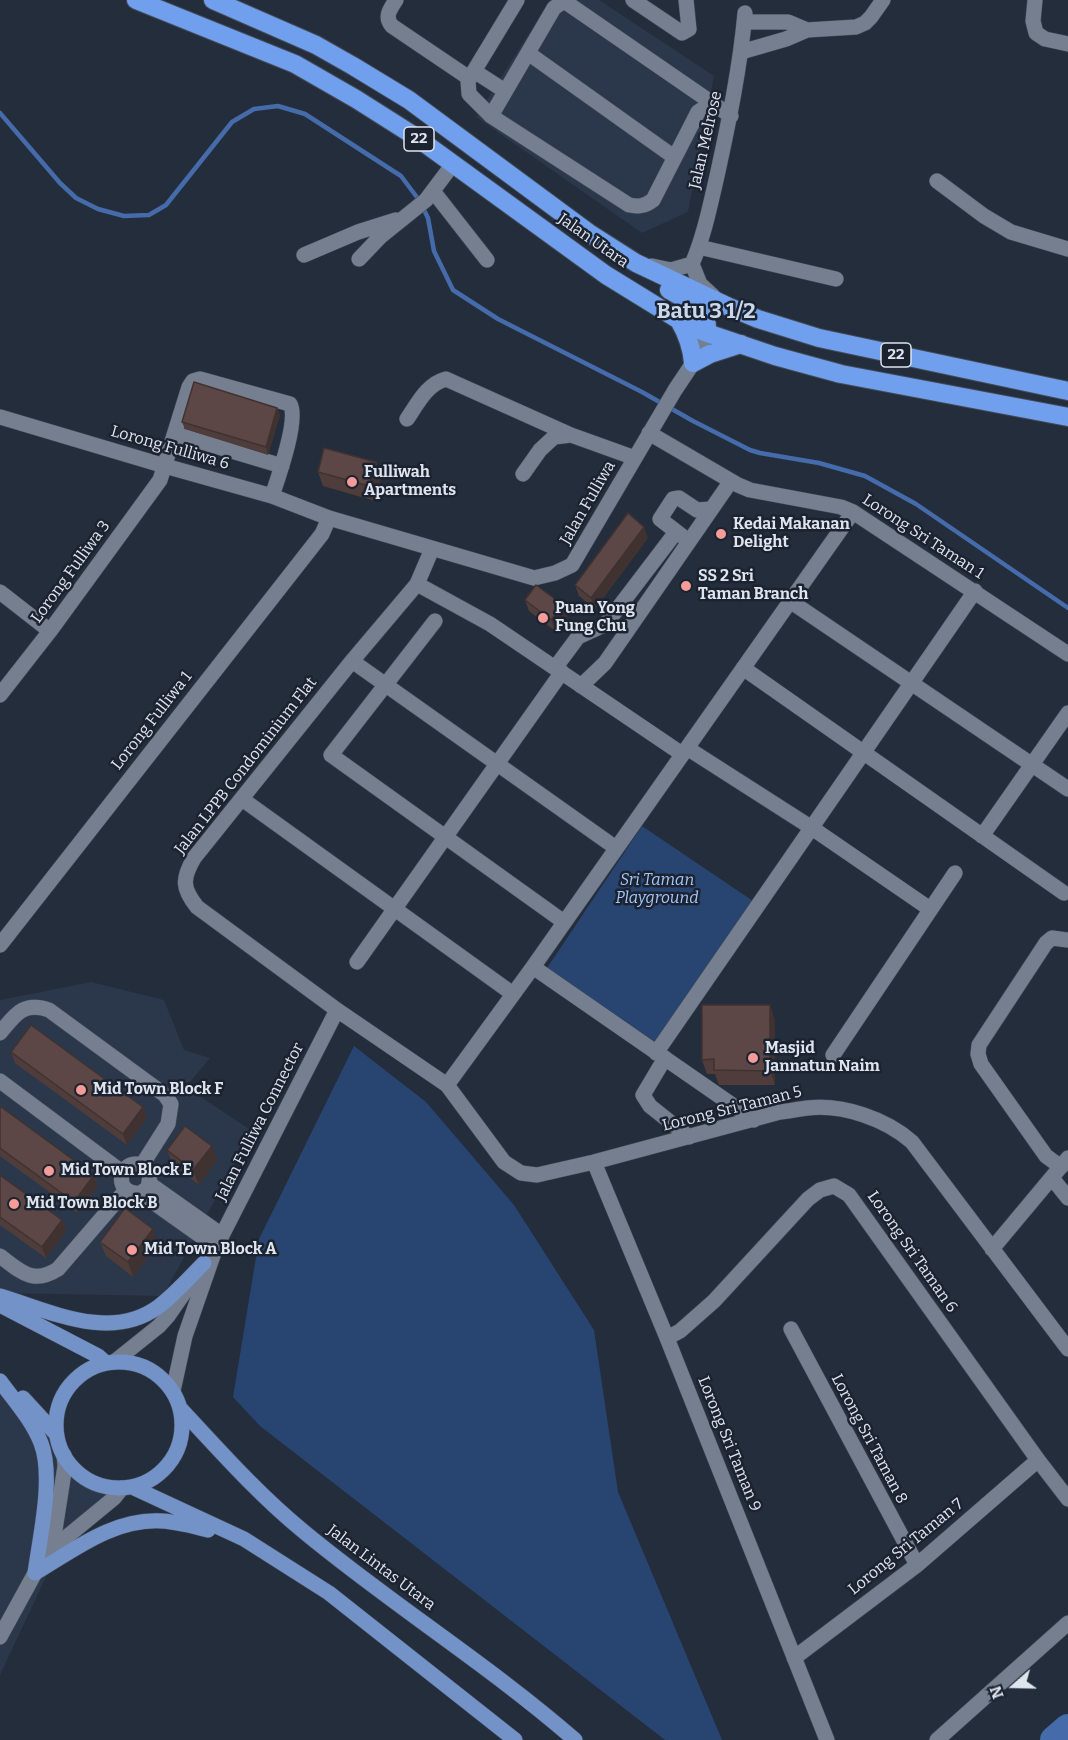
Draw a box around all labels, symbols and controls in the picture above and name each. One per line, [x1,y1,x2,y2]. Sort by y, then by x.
street label: Jalan Melrose [685,89,727,191]
road number: 22 [404,127,434,151]
street label: Jalan Utara [554,210,632,272]
district label: Batu 3 1/2 [656,299,756,325]
road number: 22 [881,343,911,367]
street label: Lorong Fulliwa 6 [109,422,231,474]
street label: Jalan Fulliwa [556,458,620,548]
place label: Fulliwah Apartments [364,463,456,501]
marker: Fulliwah Apartments [345,475,359,489]
street label: Lorong Sri Taman 1 [859,491,987,583]
place label: Kedai Makanan Delight [733,515,850,553]
street label: Lorong Fulliwa 3 [27,517,115,627]
marker: Kedai Makanan Delight [714,527,728,541]
place label: SS 2 Sri Taman Branch [698,567,808,605]
marker: SS 2 Sri Taman Branch [679,579,693,593]
place label: Puan Yong Fung Chu [555,599,635,637]
marker: Puan Yong Fung Chu [536,611,550,625]
street label: Lorong Fulliwa 1 [108,668,196,774]
street label: Jalan LPPB Condominium Flat [171,674,321,858]
park label: Sri Taman Playground [615,871,699,909]
place label: Masjid Jannatun Naim [765,1039,880,1077]
street label: Jalan Fulliwa Connector [212,1040,308,1204]
marker: Masjid Jannatun Naim [746,1051,760,1065]
place label: Mid Town Block F [93,1080,223,1100]
street label: Lorong Sri Taman 5 [660,1082,804,1136]
marker: Mid Town Block F [74,1083,88,1097]
place label: Mid Town Block E [61,1161,192,1181]
marker: Mid Town Block E [42,1164,56,1178]
street label: Lorong Sri Taman 6 [863,1188,961,1316]
place label: Mid Town Block B [26,1194,158,1214]
marker: Mid Town Block B [7,1197,21,1211]
place label: Mid Town Block A [144,1240,277,1260]
marker: Mid Town Block A [125,1243,139,1257]
street label: Lorong Sri Taman 8 [827,1371,911,1507]
street label: Lorong Sri Taman 9 [693,1374,765,1514]
street label: Lorong Sri Taman 7 [845,1495,967,1599]
street label: Jalan Lintas Utara [323,1521,439,1615]
north arrow [984,1656,1044,1716]
text: N [986,1683,1008,1701]

